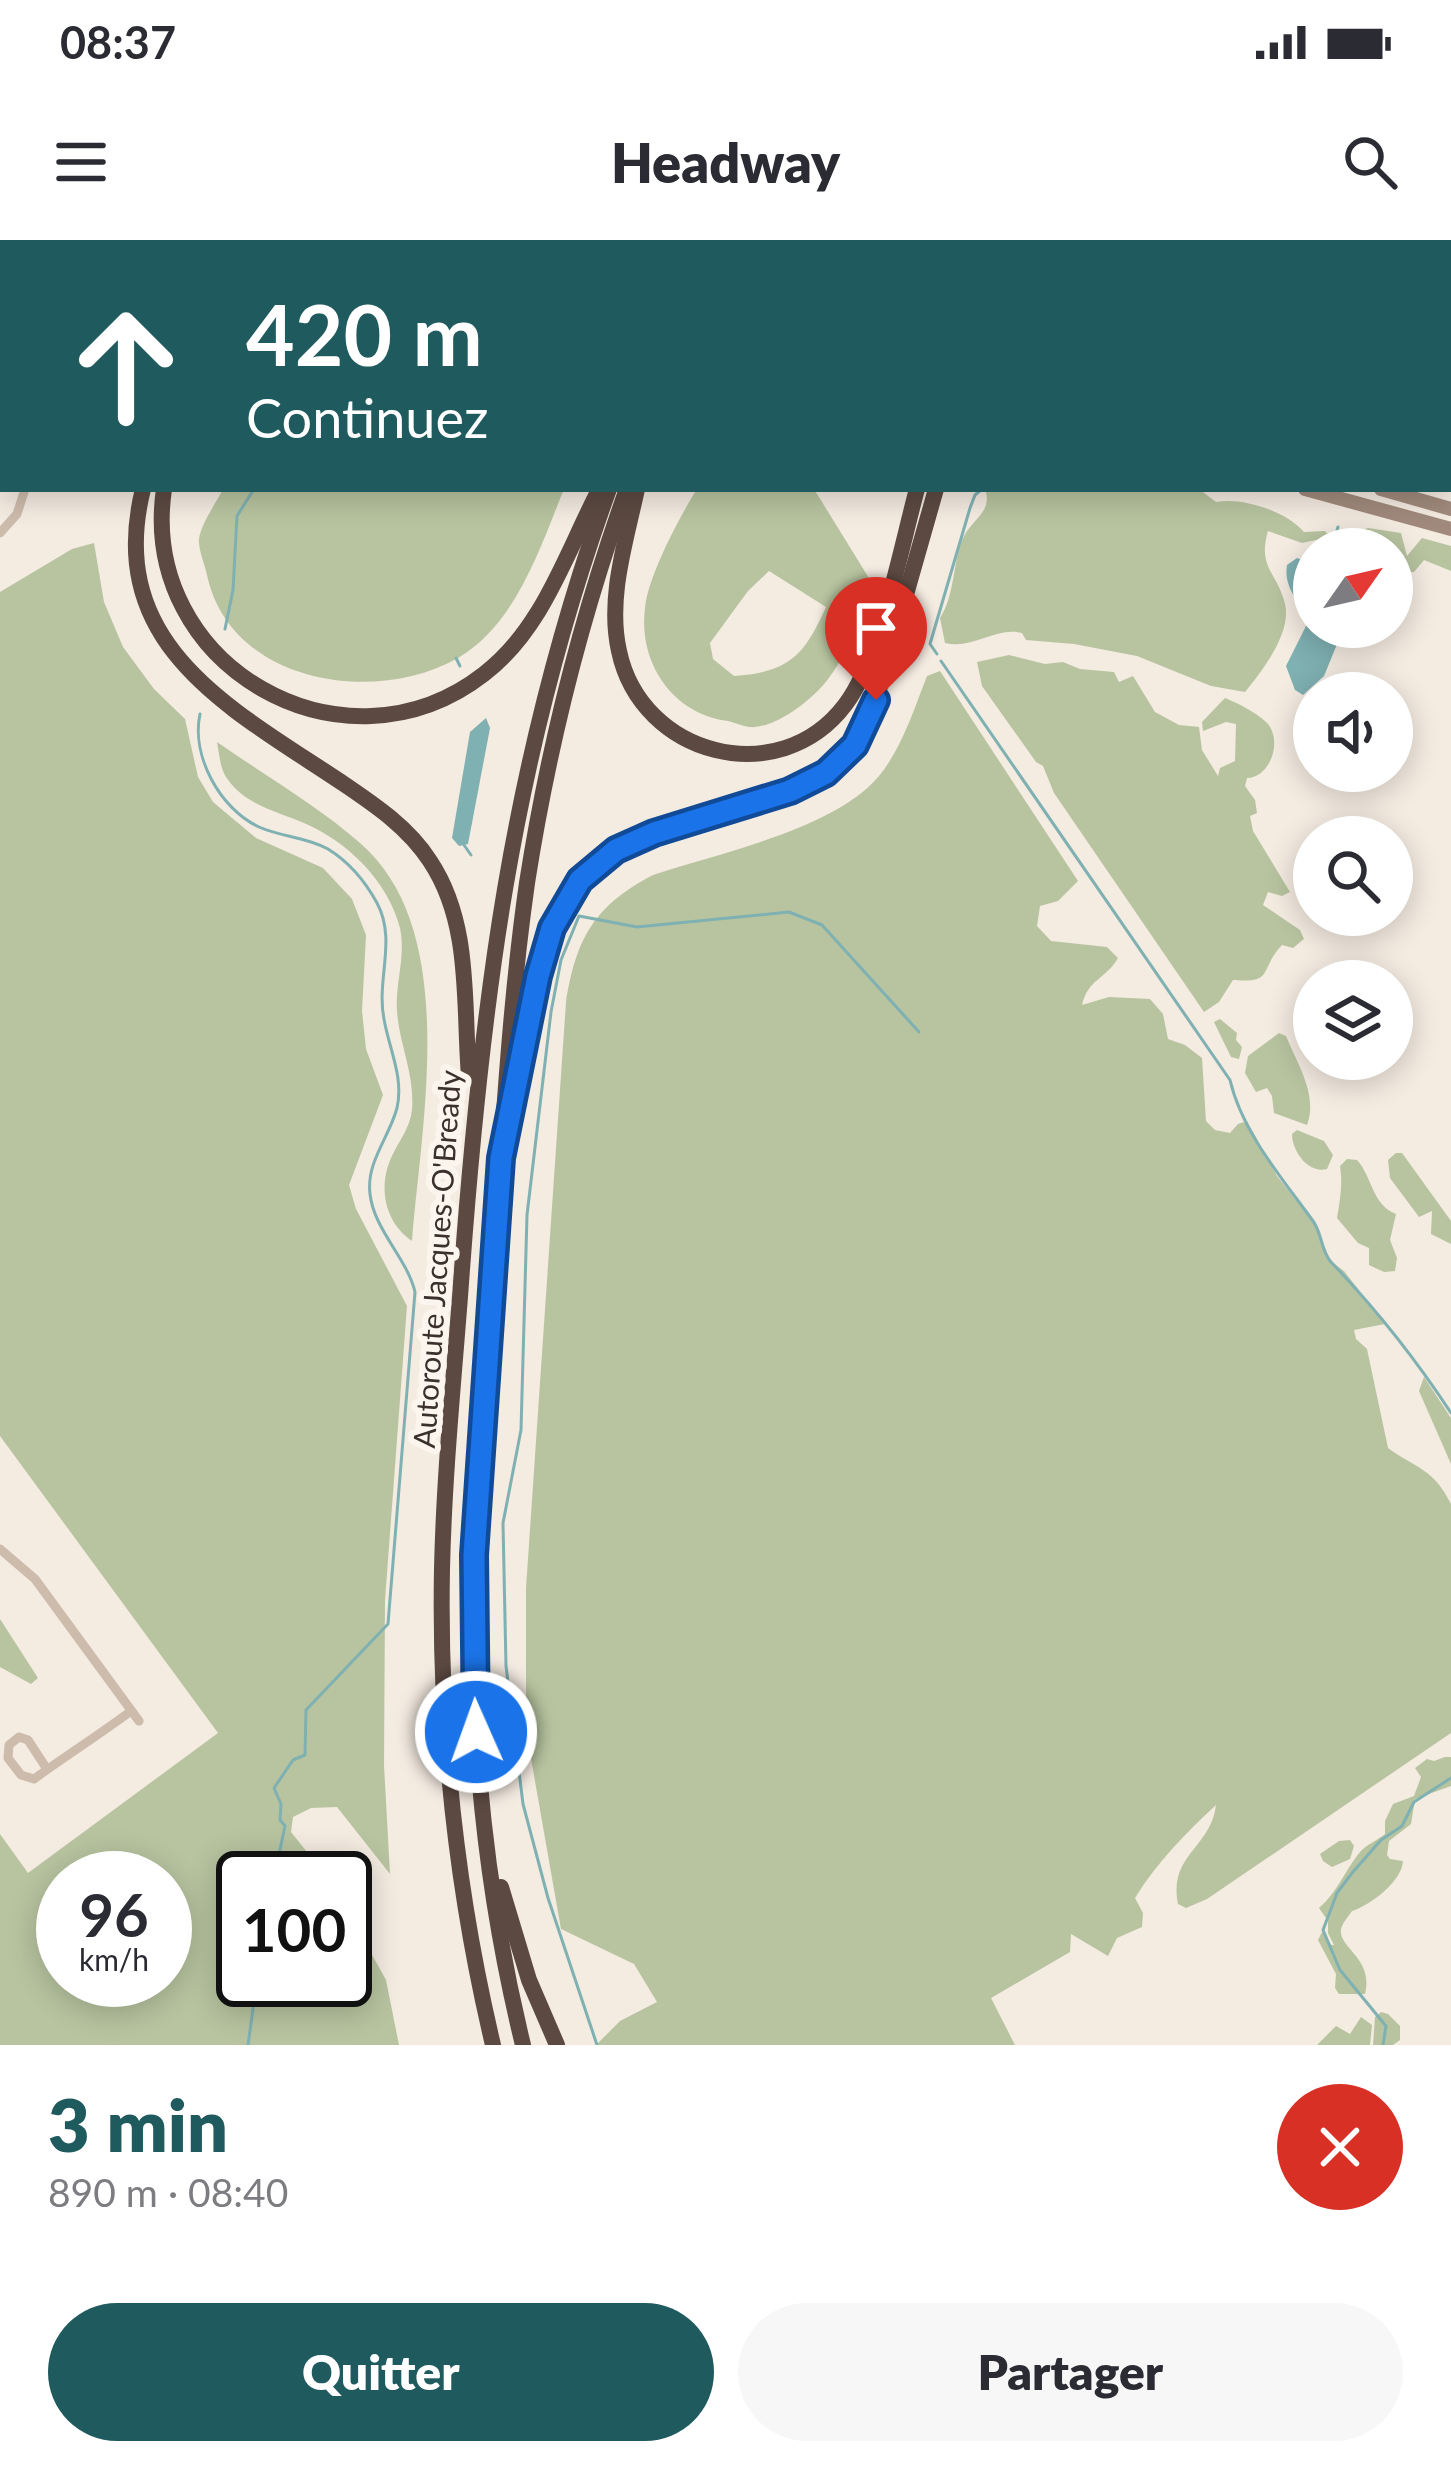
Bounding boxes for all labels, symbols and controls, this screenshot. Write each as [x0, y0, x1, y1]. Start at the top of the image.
text: 08:37 [60, 15, 176, 69]
icon: menu [48, 129, 114, 195]
icon: search [1337, 129, 1403, 195]
text: Headway [611, 130, 840, 195]
text: 420 m [246, 283, 483, 384]
icon: ahead [48, 288, 204, 444]
text: Continuez [246, 385, 488, 450]
north arrow [1293, 528, 1413, 648]
map controls [1293, 528, 1413, 1080]
pin [825, 577, 927, 700]
icon: arrive [843, 595, 909, 661]
button: sound [1293, 672, 1413, 792]
button: search [1293, 816, 1413, 936]
button: layers [1293, 960, 1413, 1080]
street label: Autoroute Jacques-O'Bready [405, 1068, 467, 1449]
position arrow [413, 1669, 539, 1795]
speed limit sign: 100 [216, 1851, 372, 2007]
text: 96 [79, 1878, 149, 1950]
text: km/h [79, 1941, 149, 1977]
text: 3 min [48, 2081, 228, 2167]
button: close [1277, 2084, 1403, 2210]
text: 890 m · 08:40 [48, 2169, 288, 2215]
button: Quitter [48, 2303, 714, 2441]
button: Partager [738, 2303, 1403, 2441]

